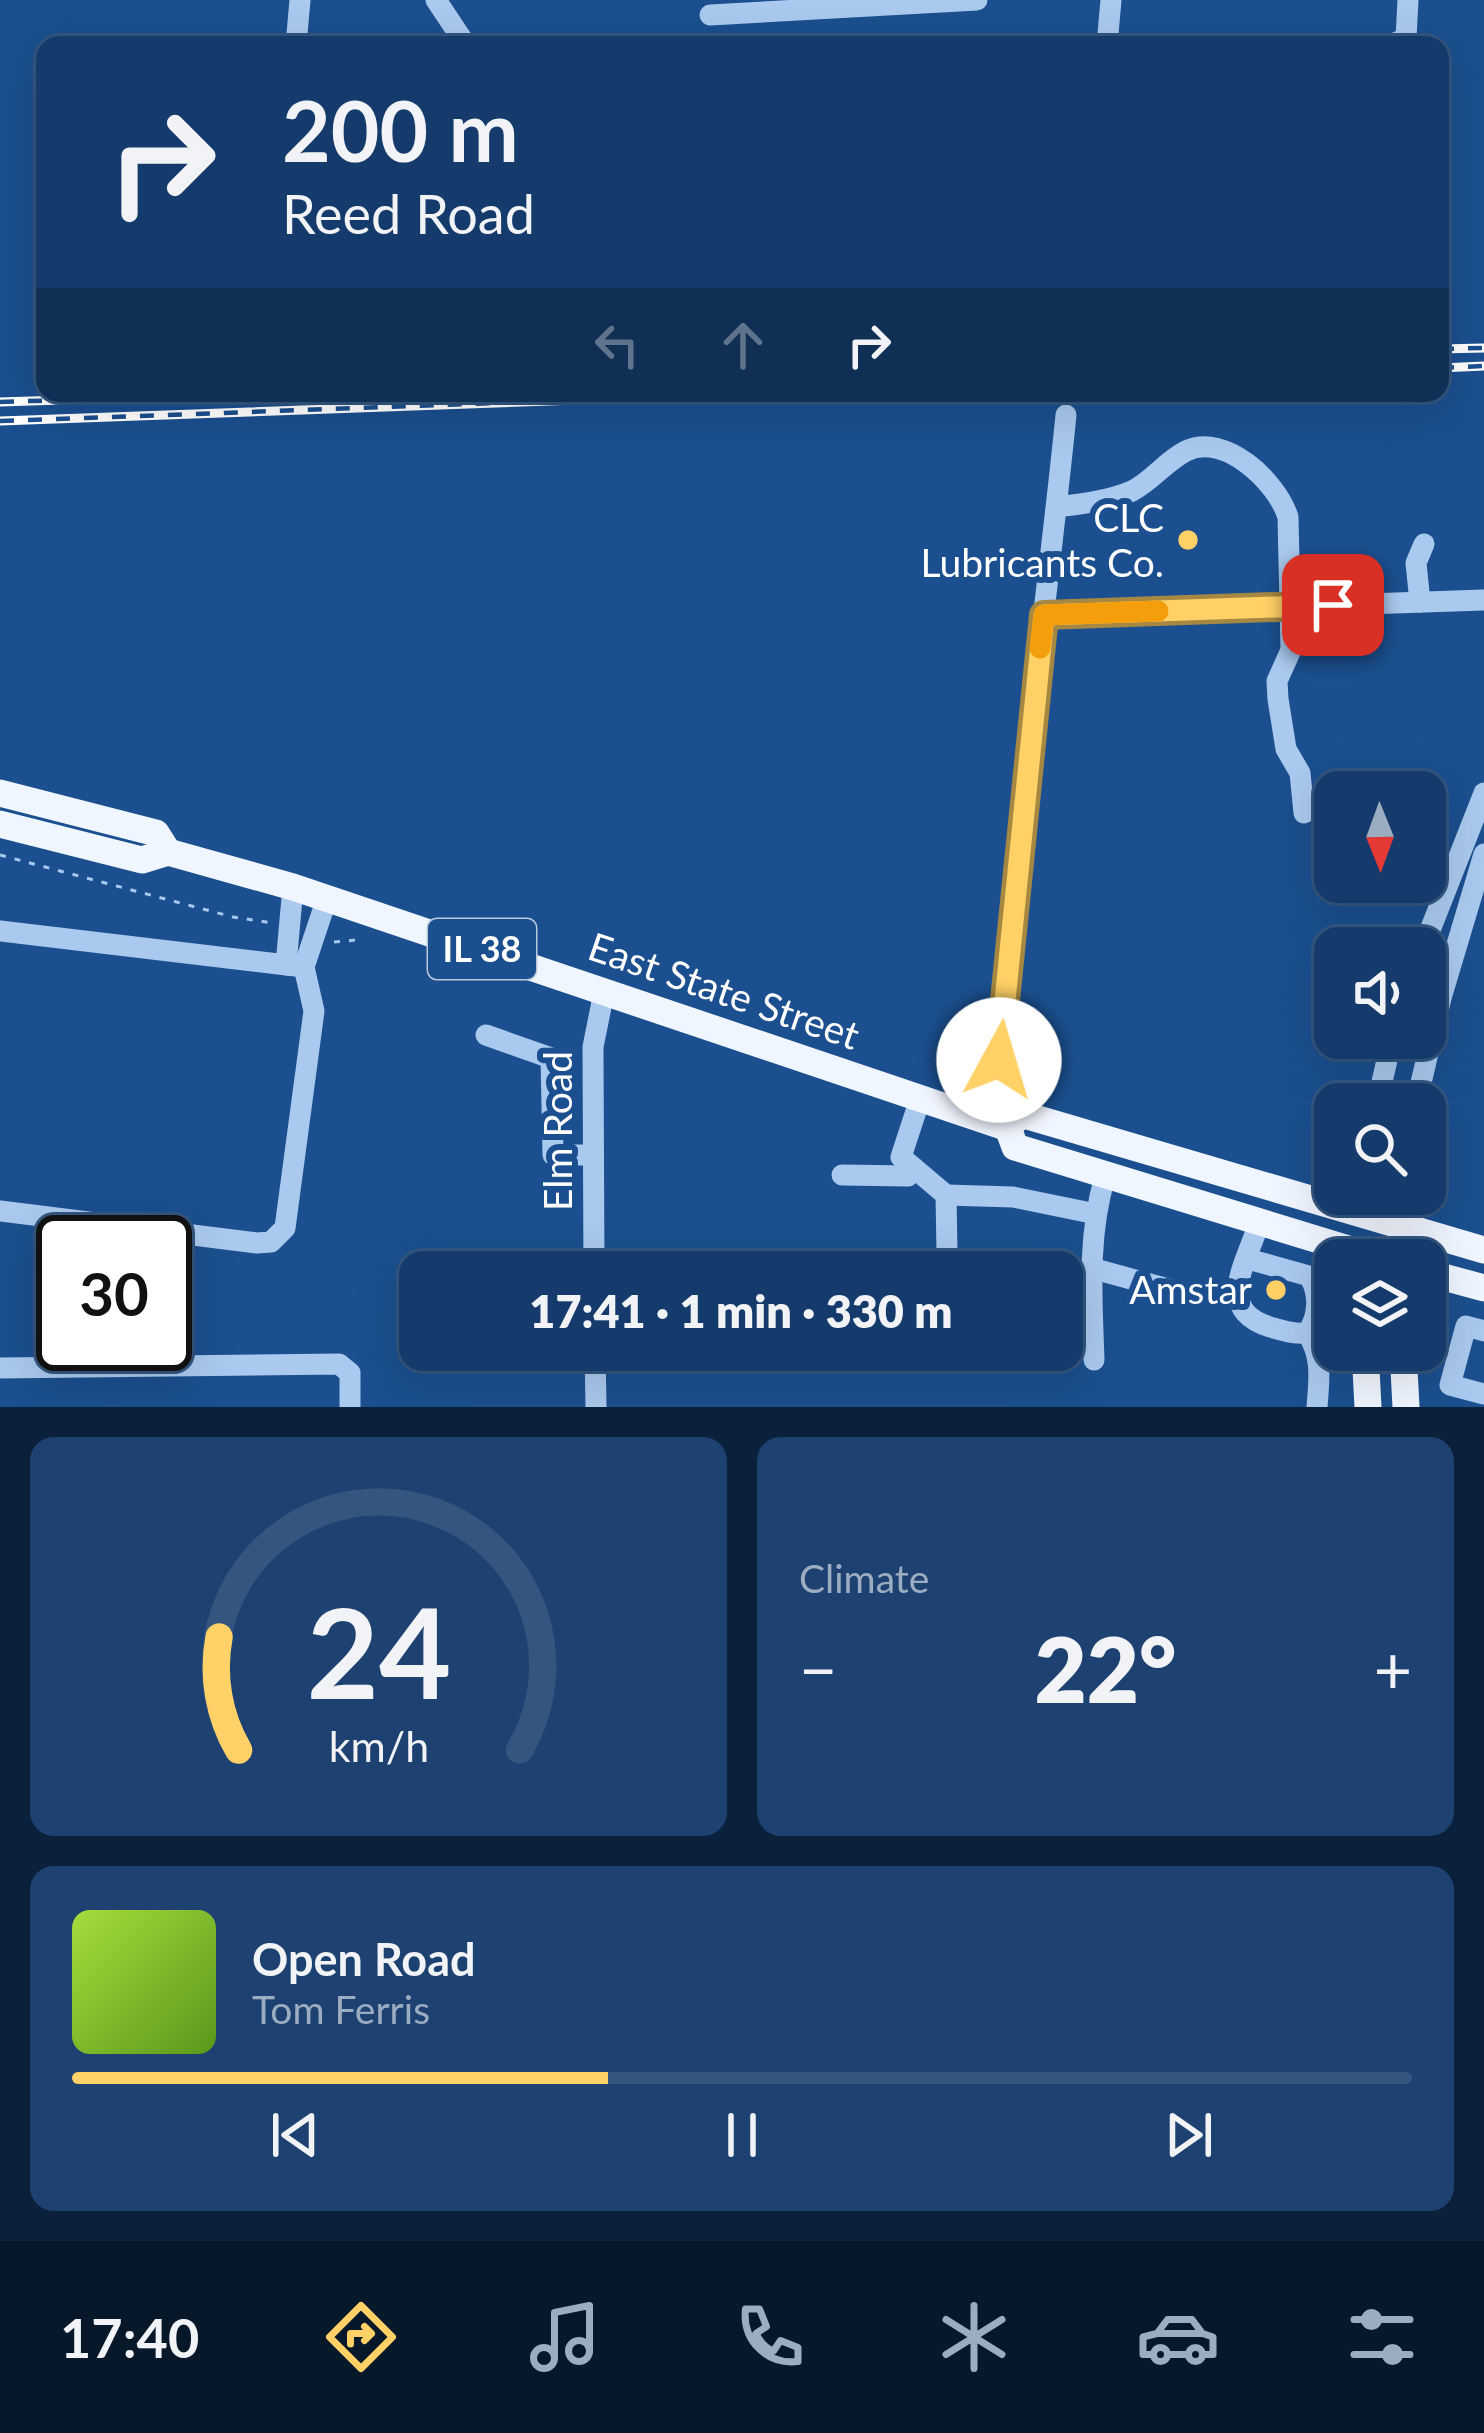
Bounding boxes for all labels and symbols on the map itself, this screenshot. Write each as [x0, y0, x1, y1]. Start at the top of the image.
place label: CLC Lubricants Co. [921, 494, 1164, 585]
marker: CLC Lubricants Co. [1175, 527, 1201, 553]
pin [1282, 554, 1384, 656]
north arrow [1314, 771, 1446, 903]
road number: IL 38 [428, 919, 536, 979]
street label: East State Street [583, 922, 866, 1058]
position arrow [936, 997, 1062, 1123]
street label: Elm Road [534, 1051, 580, 1211]
speed limit sign: 30 [36, 1215, 192, 1371]
place label: Amstar [1129, 1266, 1252, 1312]
marker: Amstar [1263, 1277, 1289, 1303]

